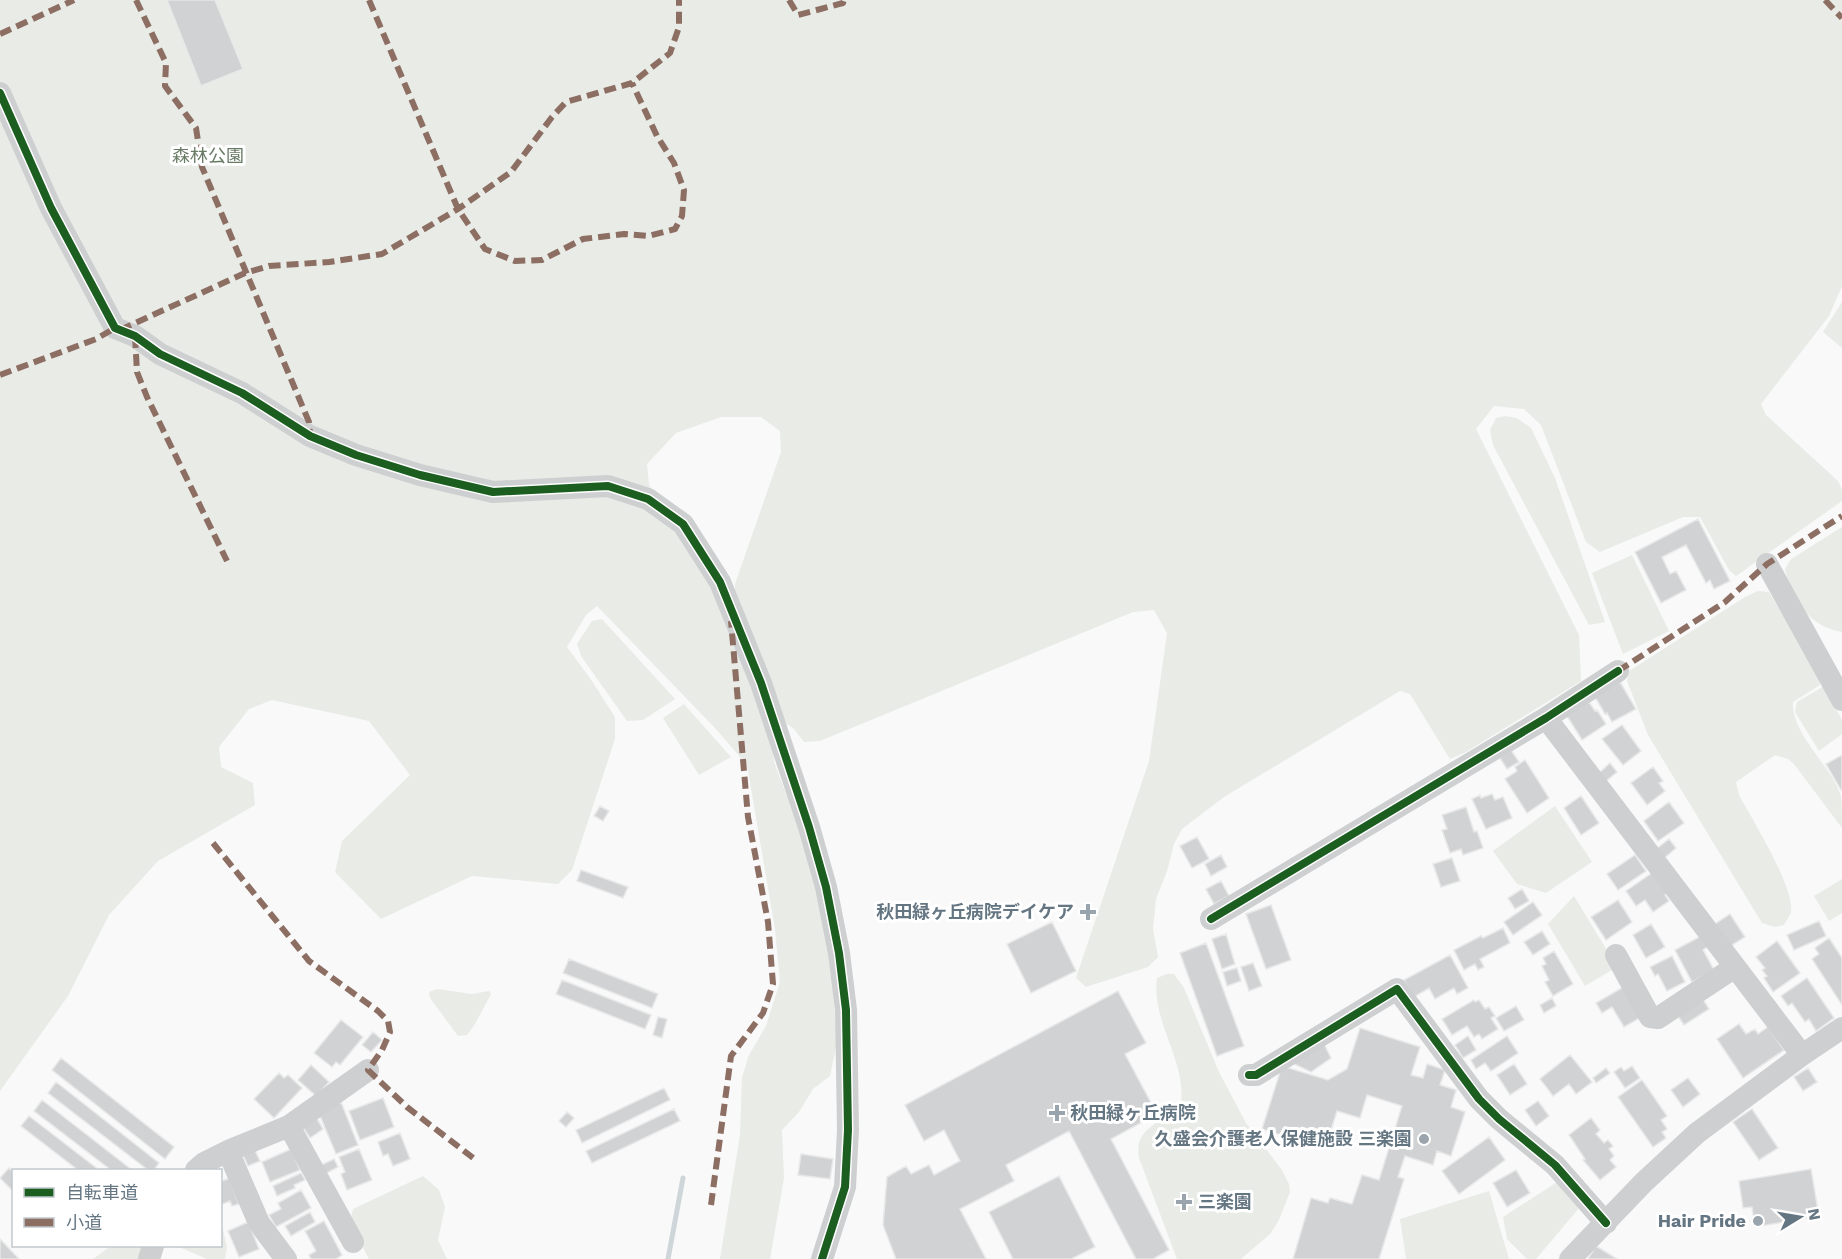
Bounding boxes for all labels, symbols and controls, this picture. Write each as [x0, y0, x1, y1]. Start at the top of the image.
park label: 森林公園 [172, 145, 244, 166]
place label: 秋田緑ヶ丘病院デイケア [876, 901, 1074, 922]
marker: 秋田緑ヶ丘病院デイケア [1079, 903, 1097, 921]
place label: 秋田緑ヶ丘病院 [1070, 1102, 1196, 1123]
marker: 秋田緑ヶ丘病院 [1048, 1104, 1066, 1122]
place label: 久盛会介護老人保健施設 三楽園 [1155, 1128, 1412, 1149]
marker: 久盛会介護老人保健施設 三楽園 [1417, 1132, 1431, 1146]
legend [12, 1169, 222, 1247]
text: 自転車道 [66, 1182, 138, 1203]
north arrow [1770, 1187, 1830, 1247]
place label: 三楽園 [1198, 1191, 1252, 1212]
marker: 三楽園 [1175, 1193, 1193, 1211]
text: N [1804, 1207, 1825, 1222]
place label: Hair Pride [1658, 1210, 1746, 1231]
text: 小道 [66, 1212, 102, 1233]
marker: Hair Pride [1751, 1214, 1765, 1228]

